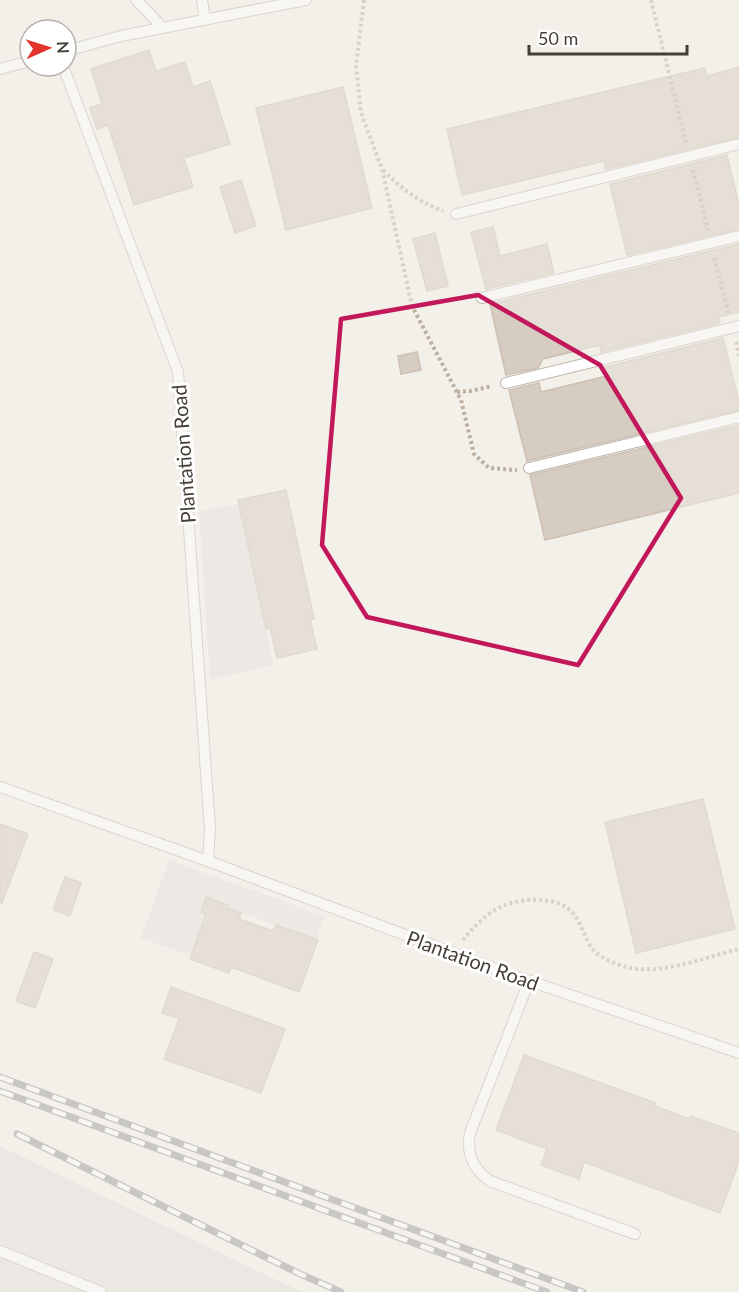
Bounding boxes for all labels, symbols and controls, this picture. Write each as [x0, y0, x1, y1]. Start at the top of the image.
north arrow [18, 18, 78, 78]
scale bar [529, 18, 686, 56]
text: 50 m [538, 27, 578, 49]
text: N [54, 41, 73, 54]
street label: Plantation Road [166, 384, 200, 524]
street label: Plantation Road [404, 925, 542, 995]

